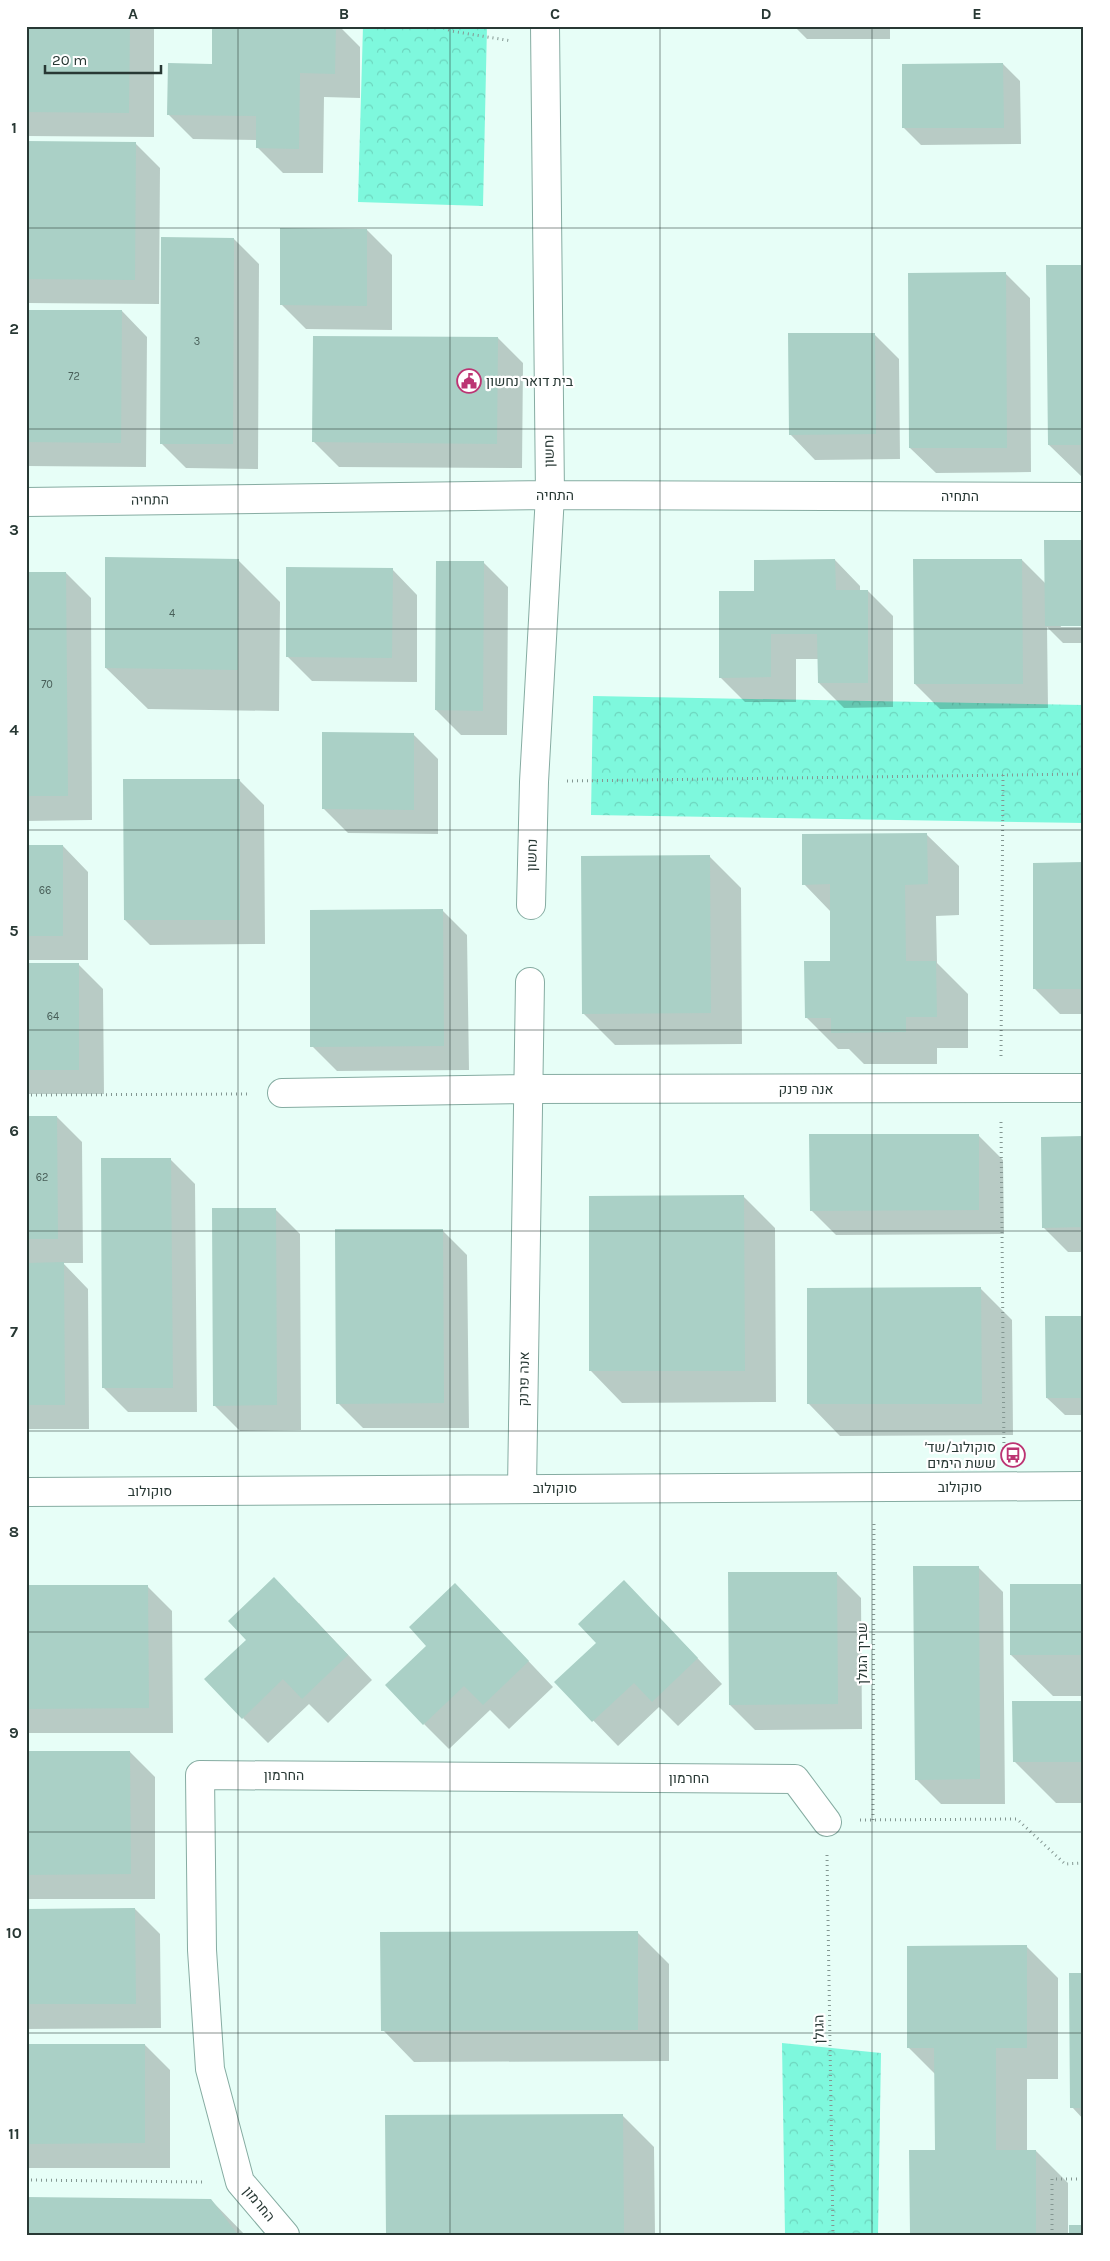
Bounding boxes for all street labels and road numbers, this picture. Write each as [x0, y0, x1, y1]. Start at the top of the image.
street label: נחשון [540, 434, 558, 468]
street label: התחיה [536, 487, 574, 504]
street label: התחיה [941, 488, 979, 505]
street label: התחיה [131, 491, 169, 509]
street label: נחשון [523, 838, 541, 872]
street label: אנה פרנק [778, 1081, 834, 1098]
street label: אנה פרנק [515, 1351, 533, 1407]
street label: סוקולוב [938, 1479, 982, 1496]
street label: סוקולוב [533, 1480, 577, 1497]
street label: סוקולוב [128, 1483, 172, 1500]
street label: שביך הגולן [854, 1622, 871, 1684]
street label: החרמון [264, 1767, 304, 1784]
street label: החרמון [669, 1770, 709, 1787]
street label: הגולן [810, 2014, 828, 2044]
street label: החרמון [239, 2183, 279, 2225]

